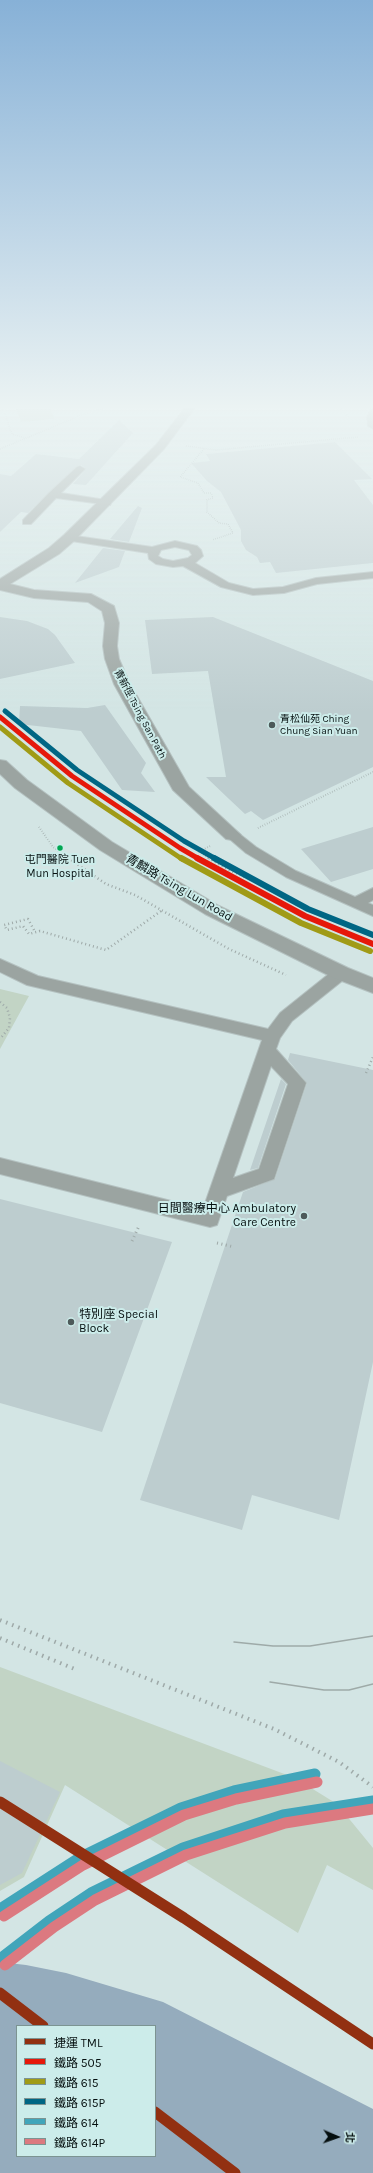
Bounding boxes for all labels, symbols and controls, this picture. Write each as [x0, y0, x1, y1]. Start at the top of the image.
street label: 青新徑 Tsing San Path [111, 667, 169, 761]
place label: 青松仙苑 Ching Chung Sian Yuan [280, 713, 358, 736]
marker: 青松仙苑 Ching Chung Sian Yuan [267, 720, 277, 730]
marker: 屯門醫院 Tuen Mun Hospital [55, 843, 65, 853]
street label: 青麟路 Tsing Lun Road [123, 852, 235, 924]
place label: 屯門醫院 Tuen Mun Hospital [25, 853, 95, 879]
place label: 日間醫療中心 Ambulatory Care Centre [158, 1202, 296, 1230]
marker: 日間醫療中心 Ambulatory Care Centre [299, 1211, 309, 1221]
place label: 特別座 Special Block [79, 1308, 158, 1336]
marker: 特別座 Special Block [66, 1317, 76, 1327]
legend [16, 2025, 156, 2157]
text: 捷運 TML [54, 2036, 103, 2050]
text: 鐵路 505 [54, 2056, 102, 2070]
text: 鐵路 615 [54, 2076, 98, 2090]
text: 鐵路 615P [54, 2096, 105, 2110]
text: 鐵路 614 [54, 2116, 98, 2130]
north arrow [317, 2117, 357, 2157]
text: 北 [343, 2132, 356, 2143]
text: 鐵路 614P [54, 2136, 105, 2150]

